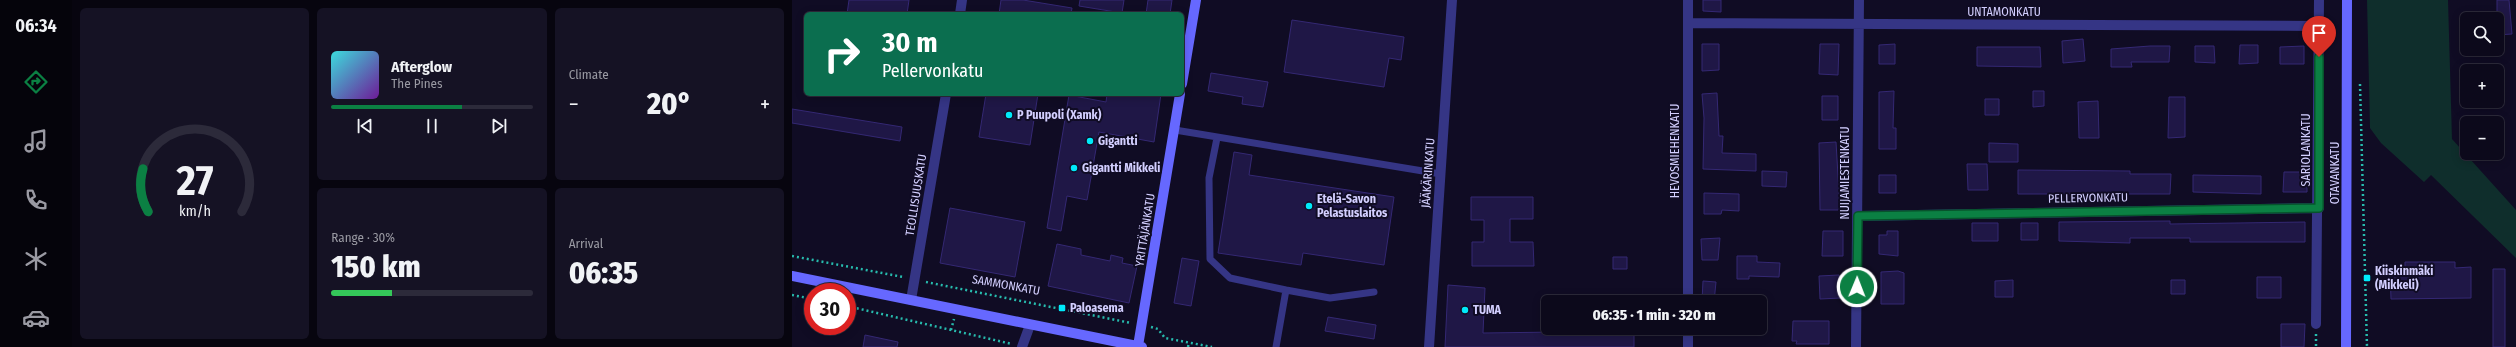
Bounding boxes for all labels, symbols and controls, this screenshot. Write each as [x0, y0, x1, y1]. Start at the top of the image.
street label: UNTAMONKATU [1967, 5, 2041, 19]
map controls [2460, 12, 2504, 160]
button: search [2460, 12, 2504, 56]
text: 06:34 [15, 15, 57, 37]
pin [2302, 16, 2336, 57]
icon: arrive [2308, 22, 2330, 44]
text: 30 m [882, 26, 938, 59]
icon: right [816, 28, 868, 80]
text: Afterglow [391, 58, 452, 76]
text: Pellervonkatu [882, 60, 983, 82]
button: + [2460, 64, 2504, 108]
text: Climate [569, 67, 609, 82]
icon: directions [22, 68, 50, 96]
text: The Pines [391, 76, 443, 91]
text: 20° [647, 86, 692, 122]
text: − [569, 91, 579, 118]
text: + [760, 91, 770, 118]
street label: HEVOSMIEHENKATU [1668, 104, 1682, 198]
place label: P Puupoli (Xamk) [1017, 108, 1102, 122]
marker: P Puupoli (Xamk) [1004, 110, 1014, 120]
street label: SARIOLANKATU [2299, 113, 2313, 187]
icon: previous [354, 115, 376, 137]
icon: pause [421, 115, 443, 137]
icon: next [488, 115, 510, 137]
button: − [2460, 116, 2504, 160]
street label: NUIJAMIESTENKATU [1838, 126, 1852, 220]
icon: music [22, 127, 50, 155]
place label: Gigantti [1098, 134, 1138, 148]
marker: Gigantti [1085, 136, 1095, 146]
street label: JÄÄKÄRINKATU [1418, 137, 1437, 209]
street label: OTAVANKATU [2328, 142, 2342, 204]
street label: TEOLLISUUSKATU [903, 153, 929, 237]
text: 27 [175, 155, 213, 205]
place label: Gigantti Mikkeli [1082, 161, 1160, 175]
marker: Gigantti Mikkeli [1069, 163, 1079, 173]
icon: phone [22, 186, 50, 214]
street label: PELLERVONKATU [2048, 190, 2128, 206]
street label: YRITTÄJÄNKATU [1131, 192, 1158, 268]
place label: Etelä-Savon Pelastuslaitos [1317, 192, 1388, 220]
marker: Etelä-Savon Pelastuslaitos [1304, 201, 1314, 211]
text: km/h [179, 202, 211, 219]
text: Range · 30% [331, 230, 395, 245]
text: Arrival [569, 236, 603, 251]
icon: climate [22, 245, 50, 273]
text: 150 km [331, 249, 420, 285]
text: 06:35 [569, 255, 638, 291]
place label: Kiiskinmäki (Mikkeli) [2375, 264, 2433, 292]
position arrow [1836, 266, 1878, 308]
street label: SAMMONKATU [971, 272, 1041, 298]
marker: Kiiskinmäki (Mikkeli) [2362, 273, 2372, 283]
speed limit sign: 30 [804, 283, 856, 335]
place label: Paloasema [1070, 301, 1124, 315]
marker: Paloasema [1057, 303, 1067, 313]
place label: TUMA [1473, 303, 1502, 317]
icon: car [22, 304, 50, 332]
marker: TUMA [1460, 305, 1470, 315]
text: 06:35 · 1 min · 320 m [1592, 306, 1716, 324]

